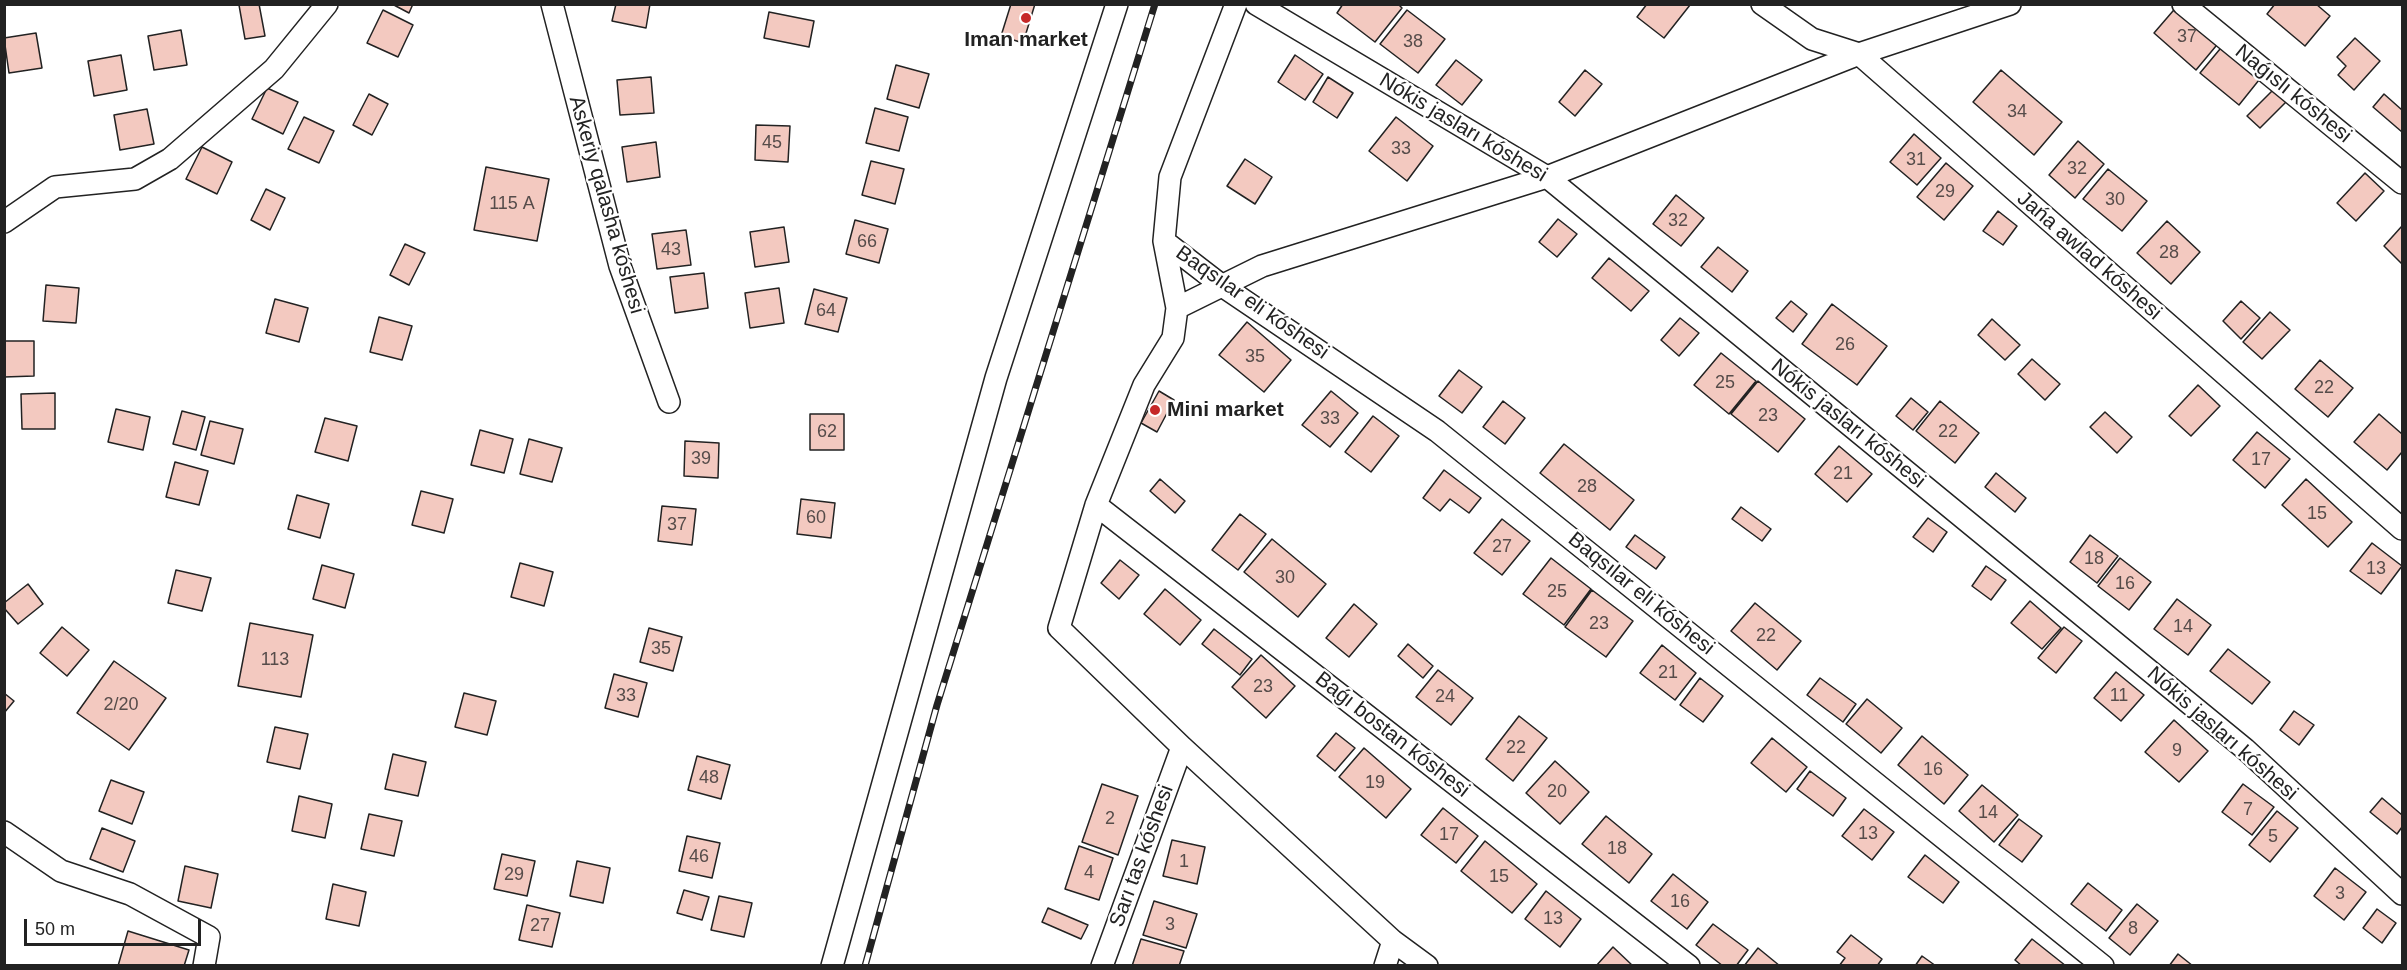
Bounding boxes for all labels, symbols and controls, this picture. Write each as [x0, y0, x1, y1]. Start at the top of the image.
marker: Iman market [1019, 11, 1033, 25]
house number: 37 [2177, 26, 2197, 48]
place label: Iman market [964, 27, 1088, 53]
house number: 38 [1403, 31, 1423, 53]
street label: Naǵıslı kóshesi [2230, 39, 2356, 149]
street label: Nókis jasları kóshesi [1374, 68, 1552, 188]
street label: Askeriy qalasha kóshesi [563, 93, 649, 317]
house number: 34 [2007, 101, 2027, 123]
house number: 45 [762, 132, 782, 154]
house number: 33 [1391, 138, 1411, 160]
house number: 31 [1906, 149, 1926, 171]
house number: 32 [2067, 158, 2087, 180]
house number: 29 [1935, 181, 1955, 203]
street label: Jańa awlad kóshesi [2012, 186, 2166, 326]
house number: 30 [2105, 189, 2125, 211]
house number: 115 А [489, 193, 535, 215]
house number: 32 [1668, 210, 1688, 232]
house number: 66 [857, 231, 877, 253]
house number: 43 [661, 239, 681, 261]
street label: Baqsılar eli kóshesi [1171, 241, 1333, 365]
house number: 28 [2159, 242, 2179, 264]
house number: 64 [816, 300, 836, 322]
house number: 26 [1835, 334, 1855, 356]
house number: 35 [1245, 346, 1265, 368]
street label: Nókis jasları kóshesi [1766, 354, 1930, 494]
house number: 25 [1715, 372, 1735, 394]
house number: 22 [2314, 377, 2334, 399]
place label: Mini market [1167, 397, 1284, 423]
marker: Mini market [1148, 403, 1162, 417]
house number: 23 [1758, 405, 1778, 427]
house number: 33 [1320, 408, 1340, 430]
house number: 62 [817, 421, 837, 443]
house number: 22 [1938, 421, 1958, 443]
house number: 39 [691, 448, 711, 470]
house number: 17 [2251, 449, 2271, 471]
house number: 21 [1833, 463, 1853, 485]
house number: 28 [1577, 476, 1597, 498]
house number: 15 [2307, 503, 2327, 525]
house number: 60 [806, 507, 826, 529]
house number: 37 [667, 514, 687, 536]
street label: Baqsılar eli kóshesi [1563, 527, 1719, 661]
house number: 27 [1492, 536, 1512, 558]
house number: 18 [2084, 548, 2104, 570]
house number: 13 [2366, 558, 2386, 580]
house number: 30 [1275, 567, 1295, 589]
house number: 16 [2115, 573, 2135, 595]
house number: 25 [1547, 581, 1567, 603]
house number: 23 [1589, 613, 1609, 635]
house number: 14 [2173, 616, 2193, 638]
house number: 22 [1756, 625, 1776, 647]
house number: 35 [651, 638, 671, 660]
house number: 113 [261, 649, 289, 671]
house number: 21 [1658, 662, 1678, 684]
street label: Nókis jasları kóshesi [2142, 662, 2302, 806]
street label: Baǵı bostan kóshesi [1310, 667, 1474, 803]
house number: 23 [1253, 676, 1273, 698]
house number: 33 [616, 685, 636, 707]
house number: 11 [2110, 685, 2128, 707]
house number: 24 [1435, 686, 1455, 708]
house number: 2/20 [103, 694, 139, 716]
house number: 22 [1506, 737, 1526, 759]
house number: 9 [2172, 740, 2182, 762]
house number: 16 [1923, 759, 1943, 781]
house number: 48 [699, 767, 719, 789]
house number: 19 [1365, 772, 1385, 794]
street label: Sarı tas kóshesi [1105, 781, 1179, 931]
house number: 20 [1547, 781, 1567, 803]
house number: 7 [2243, 799, 2253, 821]
house number: 14 [1978, 802, 1998, 824]
house number: 2 [1105, 808, 1115, 830]
house number: 13 [1858, 823, 1878, 845]
house number: 17 [1439, 824, 1459, 846]
house number: 5 [2268, 826, 2278, 848]
house number: 18 [1607, 838, 1627, 860]
house number: 46 [689, 846, 709, 868]
house number: 1 [1179, 851, 1189, 873]
house number: 4 [1084, 862, 1094, 884]
house number: 29 [504, 864, 524, 886]
house number: 15 [1489, 866, 1509, 888]
house number: 3 [2335, 883, 2345, 905]
house number: 16 [1670, 891, 1690, 913]
scale bar [27, 907, 204, 945]
house number: 13 [1543, 908, 1563, 930]
house number: 3 [1165, 914, 1175, 936]
house number: 27 [530, 915, 550, 937]
house number: 8 [2128, 918, 2138, 940]
text: 50 m [35, 919, 75, 939]

